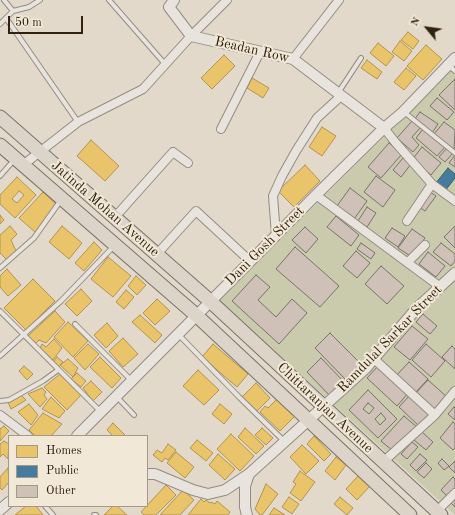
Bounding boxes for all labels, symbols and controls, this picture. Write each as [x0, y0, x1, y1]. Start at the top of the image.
scale bar [10, 8, 85, 34]
north arrow [407, 8, 447, 48]
text: N [409, 16, 423, 28]
text: 50 m [15, 17, 42, 29]
street label: Beadan Row [213, 33, 291, 67]
street label: Jatinda Mohan Avenue [47, 157, 163, 261]
street label: Dani Gosh Street [222, 203, 308, 289]
street label: Ramdulal Sarkar Street [334, 282, 446, 396]
street label: Chittaranjan Avenue [274, 359, 376, 457]
legend [8, 435, 148, 507]
text: Homes [46, 445, 82, 457]
text: Public [46, 465, 78, 477]
text: Other [46, 485, 76, 497]

